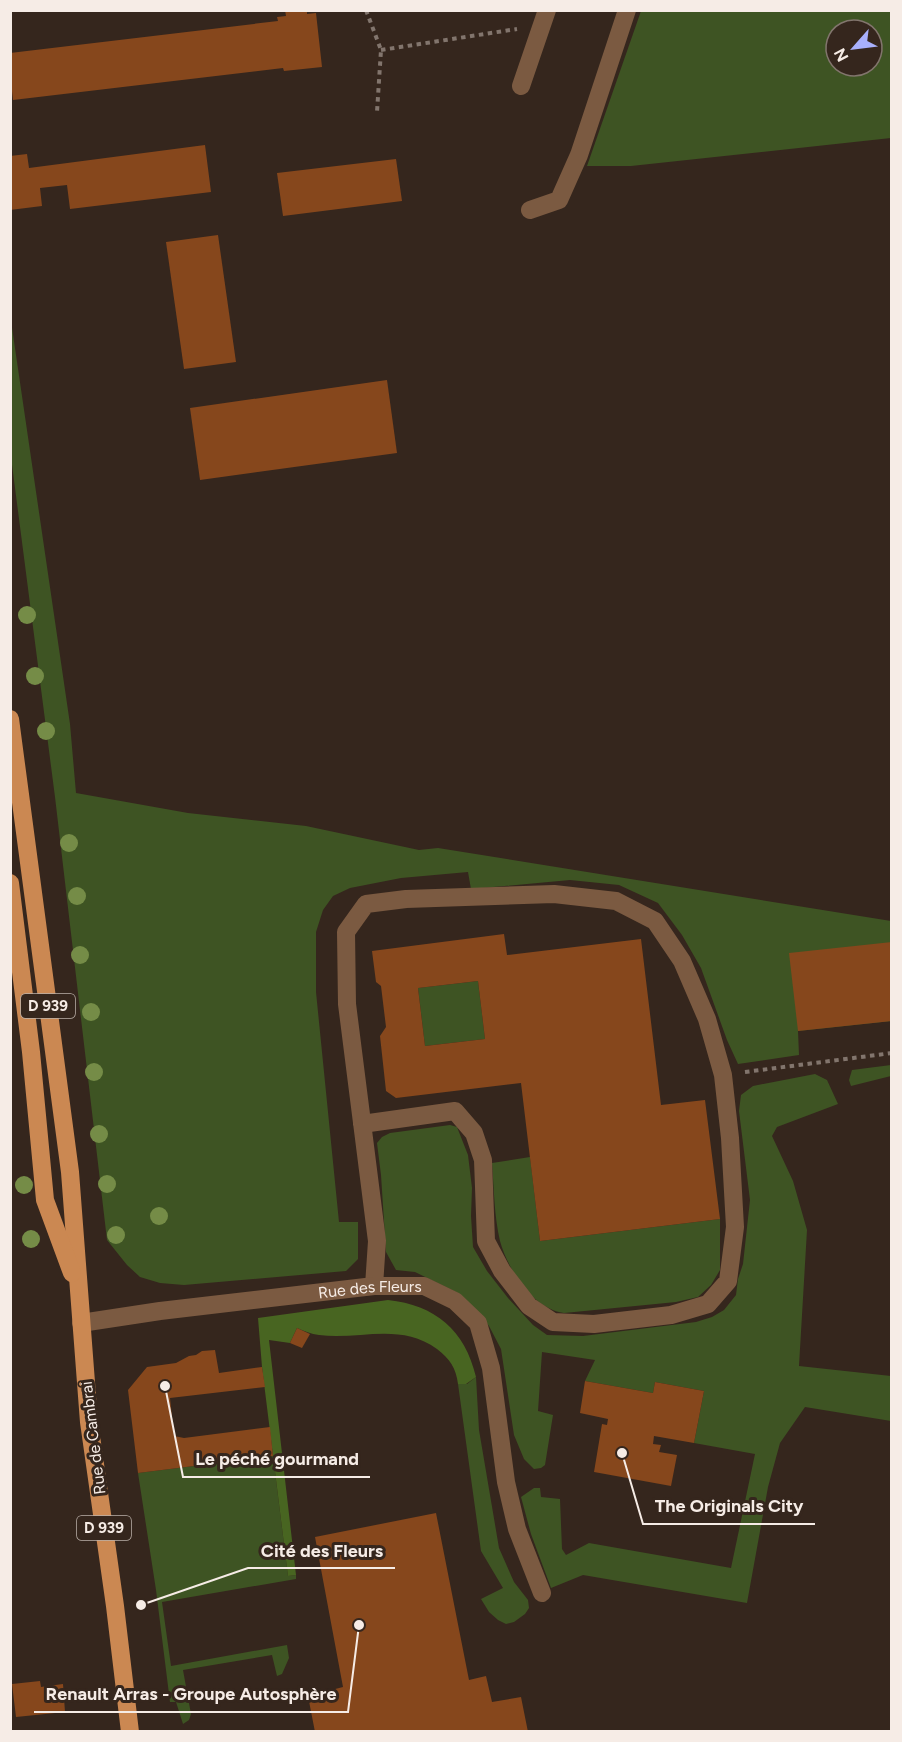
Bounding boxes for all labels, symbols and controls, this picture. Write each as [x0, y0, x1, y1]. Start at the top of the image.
north arrow [824, 18, 884, 78]
text: N [830, 45, 852, 65]
road number: D 939 [21, 994, 75, 1018]
street label: Rue des Fleurs [317, 1276, 422, 1302]
street label: Rue de Cambrai [77, 1380, 109, 1496]
callout: Le péché gourmand [183, 1441, 370, 1477]
text: Le péché gourmand [195, 1448, 359, 1470]
callout: The Originals City [643, 1488, 815, 1524]
text: The Originals City [655, 1495, 804, 1517]
road number: D 939 [77, 1516, 131, 1540]
callout: Cité des Fleurs [248, 1532, 395, 1568]
text: Cité des Fleurs [261, 1540, 384, 1562]
callout: Renault Arras - Groupe Autosphère [34, 1676, 348, 1712]
text: Renault Arras - Groupe Autosphère [46, 1683, 336, 1705]

